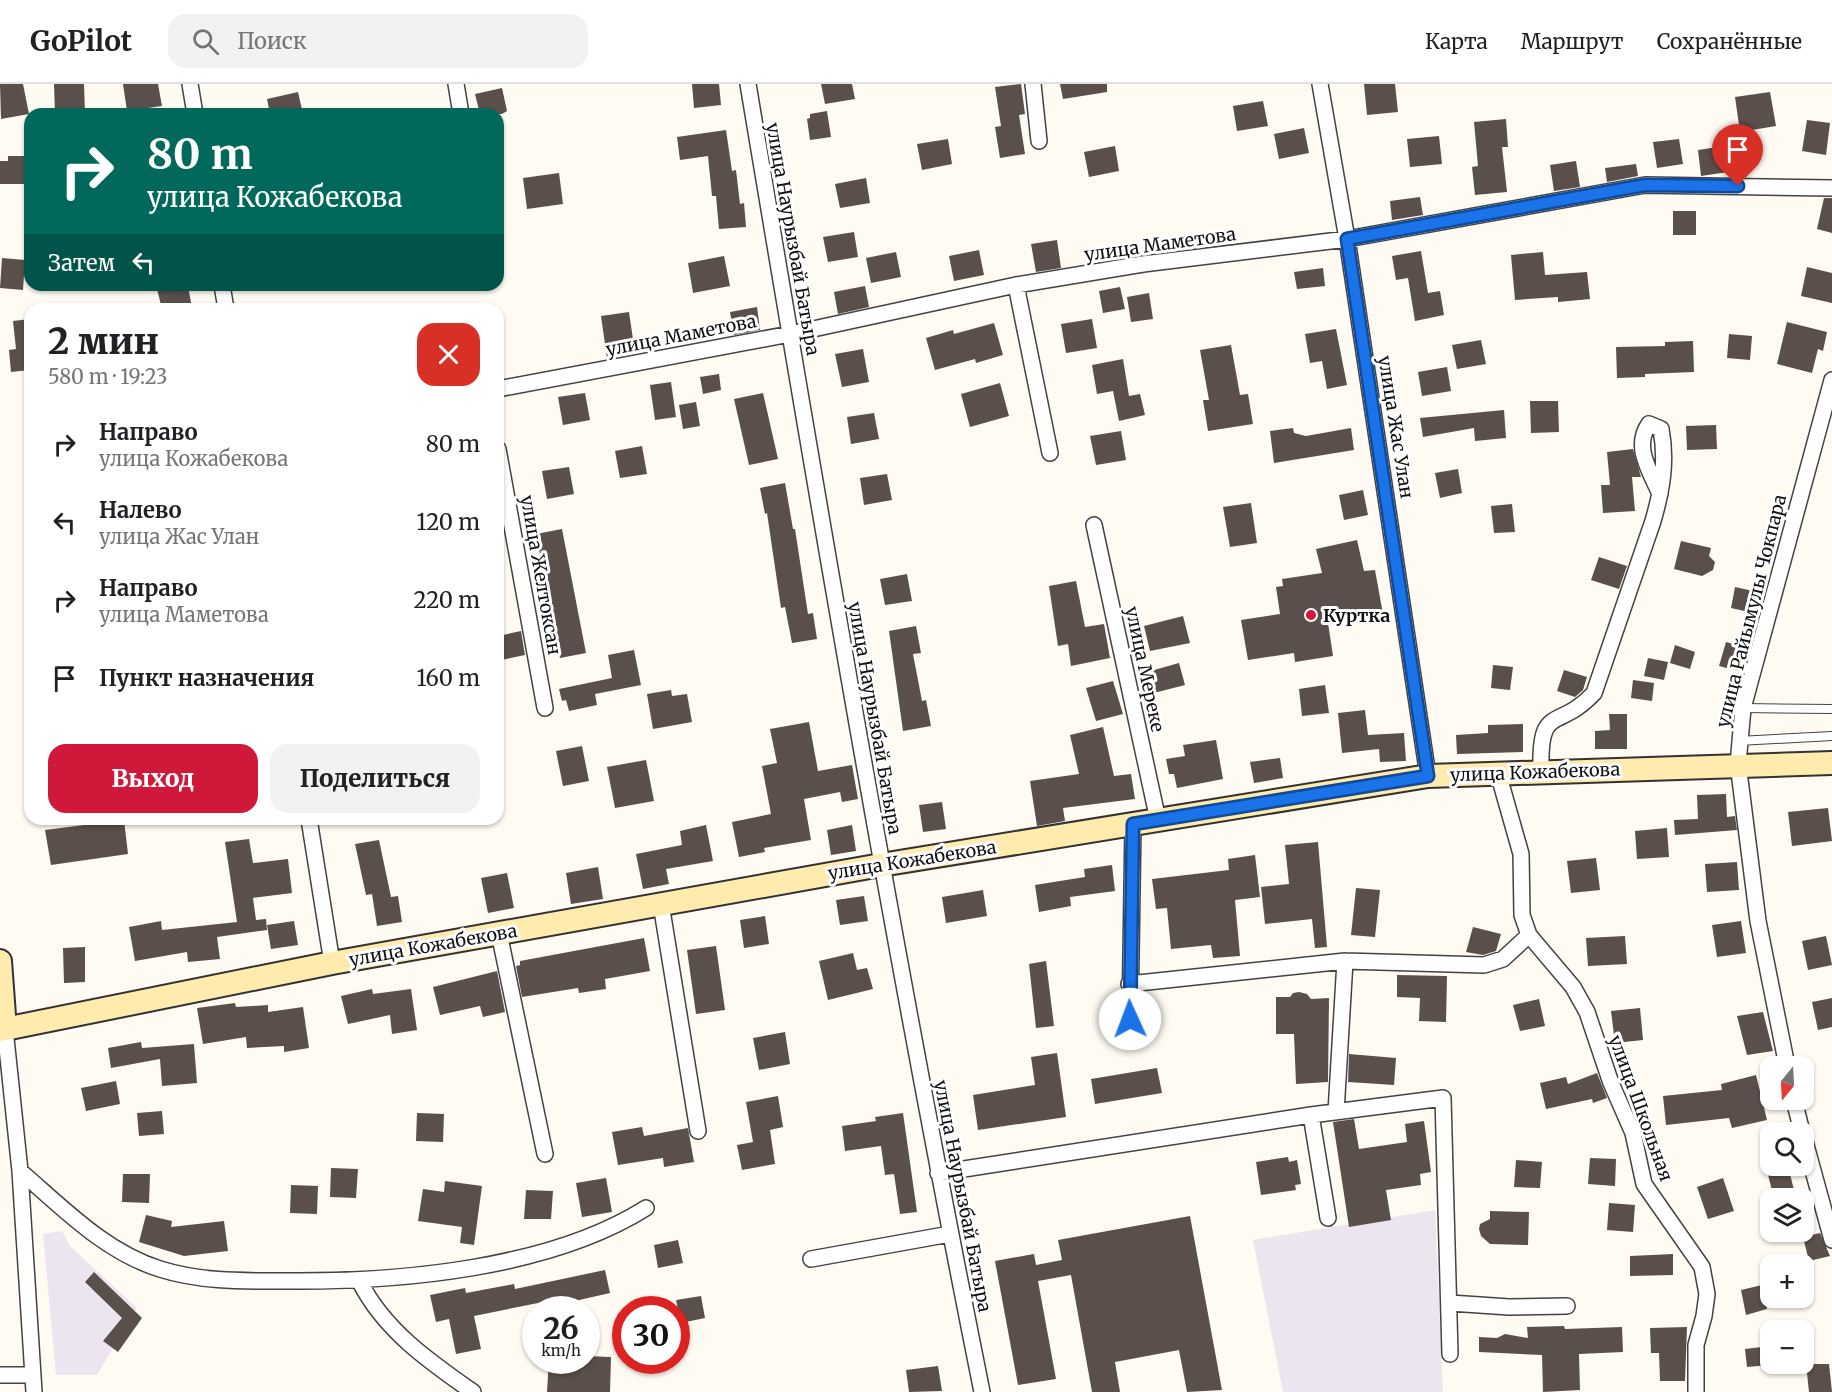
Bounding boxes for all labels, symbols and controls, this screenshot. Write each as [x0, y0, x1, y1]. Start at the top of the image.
search box [168, 14, 588, 68]
text: GoPilot [30, 23, 132, 59]
icon: search [189, 25, 222, 58]
text: Поиск [237, 27, 307, 55]
text: Карта [1425, 28, 1488, 55]
text: Маршрут [1521, 28, 1624, 55]
text: Сохранённые [1657, 28, 1802, 55]
street label: улица Наурызбай Батыра [761, 121, 825, 357]
pin [1712, 124, 1763, 186]
text: 80 m [147, 128, 253, 180]
icon: right [48, 132, 126, 210]
icon: arrive [1721, 133, 1754, 166]
text: улица Кожабекова [147, 180, 402, 214]
street label: улица Маметова [1083, 222, 1238, 266]
icon: left [127, 246, 160, 279]
text: Затем [48, 249, 115, 277]
street label: улица Маметова [604, 309, 759, 361]
text: 2 мин [48, 319, 159, 364]
button: close [417, 323, 480, 386]
street label: улица Жас Улан [1373, 354, 1419, 500]
text: 580 m · 19:23 [48, 364, 167, 389]
text: Направо [99, 418, 198, 446]
icon: right [48, 428, 81, 461]
text: 80 m [426, 430, 480, 458]
text: улица Кожабекова [99, 446, 288, 471]
street label: улица Райымулы Чокпара [1711, 492, 1791, 730]
street label: улица Желтоксан [516, 493, 566, 657]
text: Налево [99, 496, 182, 524]
icon: left [48, 506, 81, 539]
text: 120 m [416, 508, 480, 536]
text: улица Жас Улан [99, 524, 259, 549]
text: Направо [99, 574, 198, 602]
icon: right [48, 584, 81, 617]
text: 220 m [413, 586, 480, 614]
street label: улица Наурызбай Батыра [843, 600, 907, 836]
text: улица Маметова [99, 602, 269, 627]
street label: улица Мереке [1120, 604, 1170, 734]
place label: Куртка [1323, 604, 1390, 627]
marker: Куртка [1304, 608, 1318, 622]
icon: arrive [48, 662, 81, 695]
text: Пункт назначения [99, 664, 314, 692]
text: 160 m [416, 664, 480, 692]
button: Выход [48, 744, 258, 813]
button: Поделиться [270, 744, 480, 813]
street label: улица Кожабекова [1450, 758, 1621, 786]
street label: улица Кожабекова [826, 835, 998, 885]
street label: улица Кожабекова [347, 919, 519, 971]
position arrow [1098, 987, 1162, 1051]
street label: улица Школьная [1604, 1032, 1678, 1185]
north arrow [1760, 1056, 1814, 1110]
map controls [1760, 1056, 1814, 1374]
street label: улица Наурызбай Батыра [929, 1078, 997, 1314]
button: search [1760, 1122, 1814, 1176]
button: layers [1760, 1188, 1814, 1242]
button: + [1760, 1254, 1814, 1308]
speed limit sign: 30 [612, 1296, 690, 1374]
text: 26 [543, 1309, 579, 1347]
button: − [1760, 1320, 1814, 1374]
text: km/h [541, 1341, 581, 1360]

